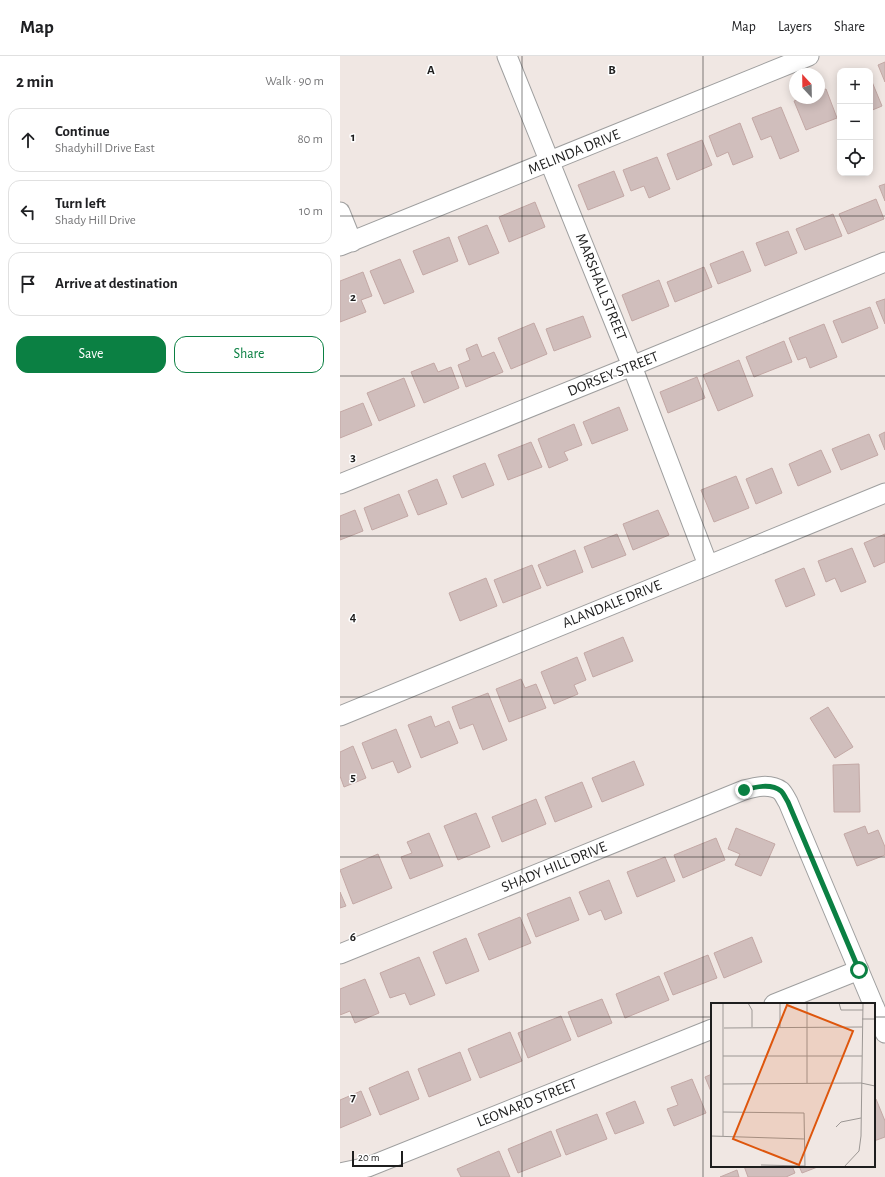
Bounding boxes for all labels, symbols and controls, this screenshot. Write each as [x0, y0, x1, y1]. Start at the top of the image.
text: Map [20, 18, 54, 37]
text: Map [731, 20, 756, 34]
text: Layers [778, 20, 812, 34]
text: Share [834, 20, 865, 34]
text: A [427, 64, 435, 77]
text: B [608, 64, 616, 77]
north arrow [789, 68, 825, 104]
map controls [837, 68, 873, 176]
button: + [837, 68, 873, 104]
text: 2 min [16, 73, 54, 90]
text: Walk · 90 m [265, 75, 324, 88]
button: − [837, 104, 873, 140]
text: Continue [55, 124, 110, 139]
street label: MELINDA DRIVE [526, 127, 622, 177]
icon: ahead [17, 129, 39, 151]
text: 1 [351, 131, 355, 144]
text: 80 m [297, 133, 323, 146]
button: locate [837, 140, 873, 176]
text: Shadyhill Drive East [55, 142, 155, 155]
text: Turn left [55, 196, 106, 211]
icon: left [17, 201, 39, 223]
text: 10 m [299, 205, 323, 218]
text: Shady Hill Drive [55, 214, 136, 227]
street label: MARSHALL STREET [573, 231, 630, 343]
icon: arrive [17, 273, 39, 295]
text: Arrive at destination [55, 276, 178, 291]
text: 2 [350, 291, 356, 304]
button: Save [16, 336, 166, 373]
button: Share [174, 336, 324, 373]
street label: DORSEY STREET [565, 349, 661, 399]
text: 3 [350, 451, 356, 464]
street label: ALANDALE DRIVE [560, 577, 664, 631]
text: 4 [350, 611, 357, 624]
text: 5 [350, 771, 356, 784]
route end [735, 781, 753, 799]
street label: SHADY HILL DRIVE [499, 839, 609, 895]
text: 6 [350, 931, 356, 944]
route start [850, 961, 868, 979]
inset map [711, 1003, 875, 1167]
street label: LEONARD STREET [475, 1076, 580, 1130]
text: 7 [350, 1091, 356, 1104]
scale bar [352, 1149, 403, 1168]
text: 20 m [358, 1152, 379, 1163]

